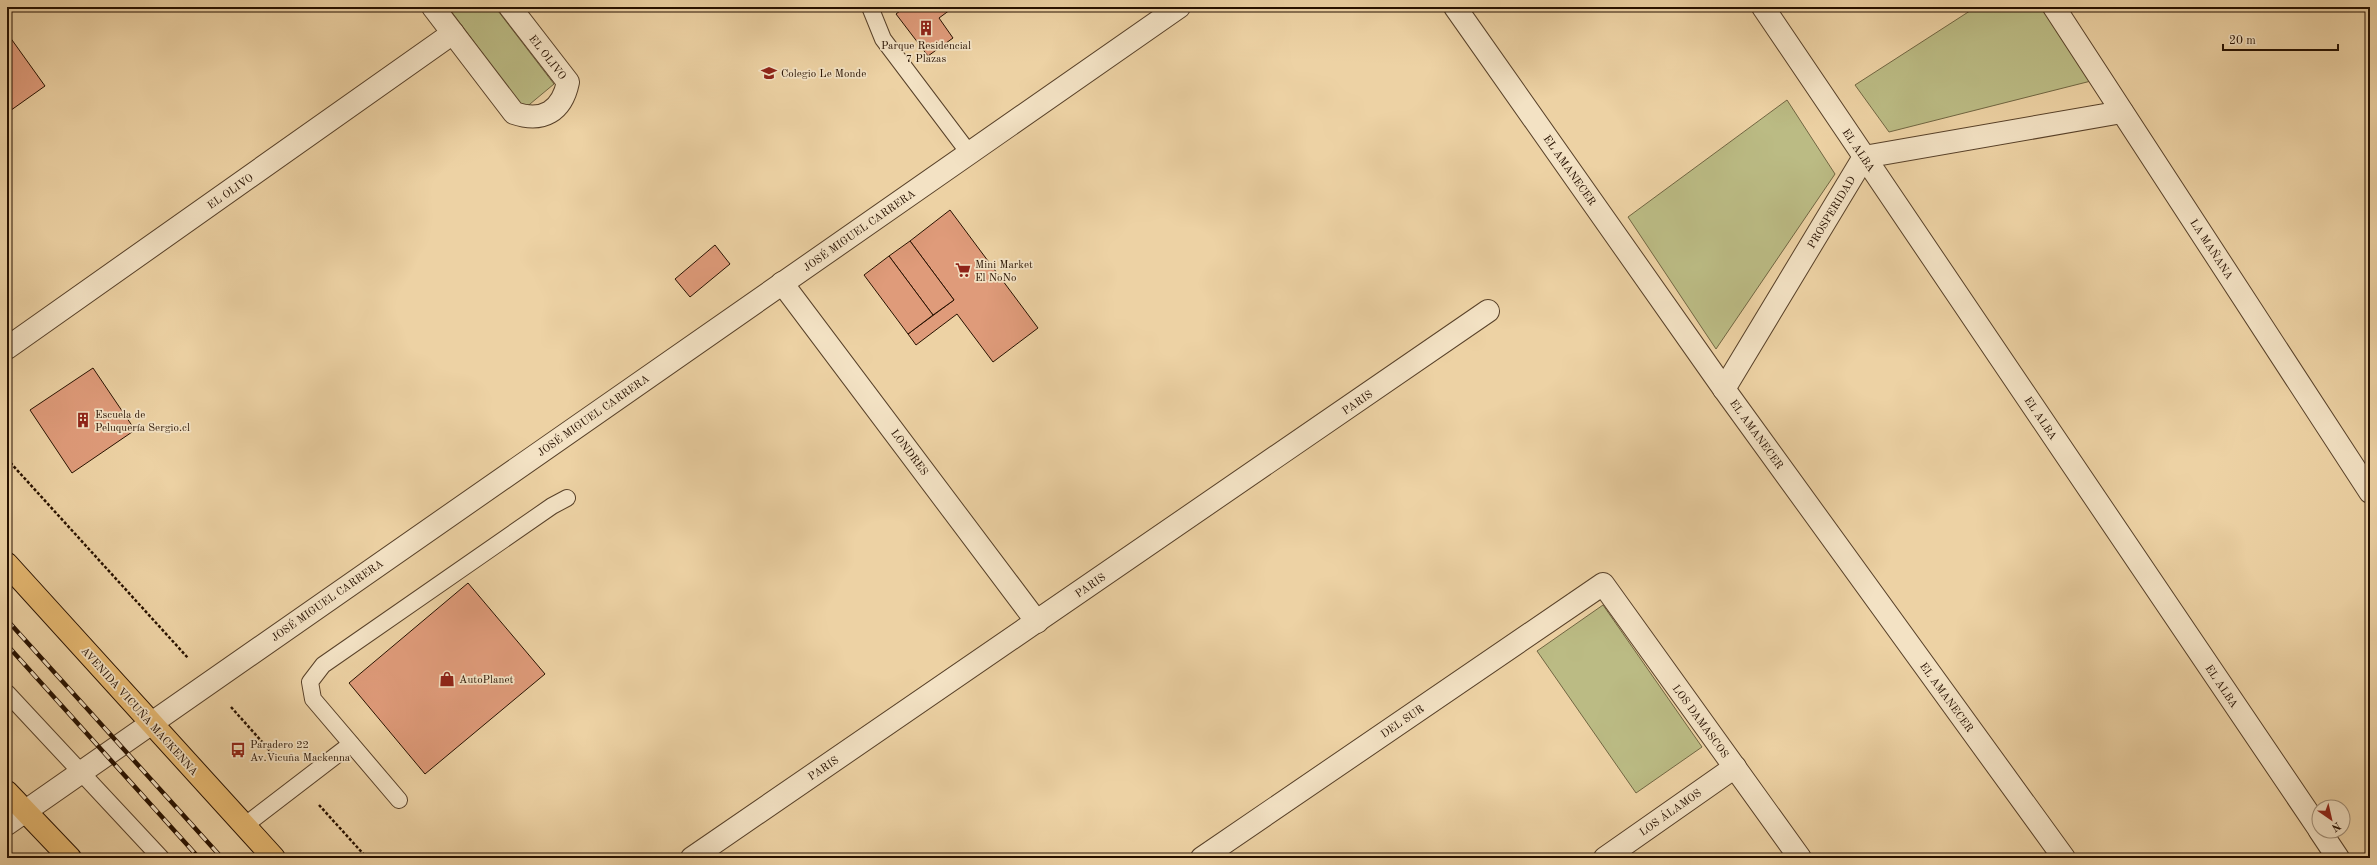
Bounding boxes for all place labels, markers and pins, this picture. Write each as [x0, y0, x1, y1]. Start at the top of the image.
building icon: Parque Residencial 7 Plazas [917, 19, 935, 37]
place label: Parque Residencial 7 Plazas [881, 41, 971, 65]
school or university icon: Colegio Le Monde [760, 64, 778, 82]
place label: Colegio Le Monde [781, 69, 866, 80]
place label: Mini Market El NoNo [975, 260, 1033, 284]
supermarket icon: Mini Market El NoNo [954, 261, 972, 279]
place label: Escuela de Peluquería Sergio.cl [95, 410, 190, 434]
building icon: Escuela de Peluquería Sergio.cl [74, 411, 92, 429]
shop icon: AutoPlanet [438, 670, 456, 688]
place label: AutoPlanet [459, 675, 513, 686]
place label: Paradero 22 Av.Vicuña Mackenna [250, 740, 351, 764]
bus stop icon: Paradero 22 Av.Vicuña Mackenna [229, 741, 247, 759]

